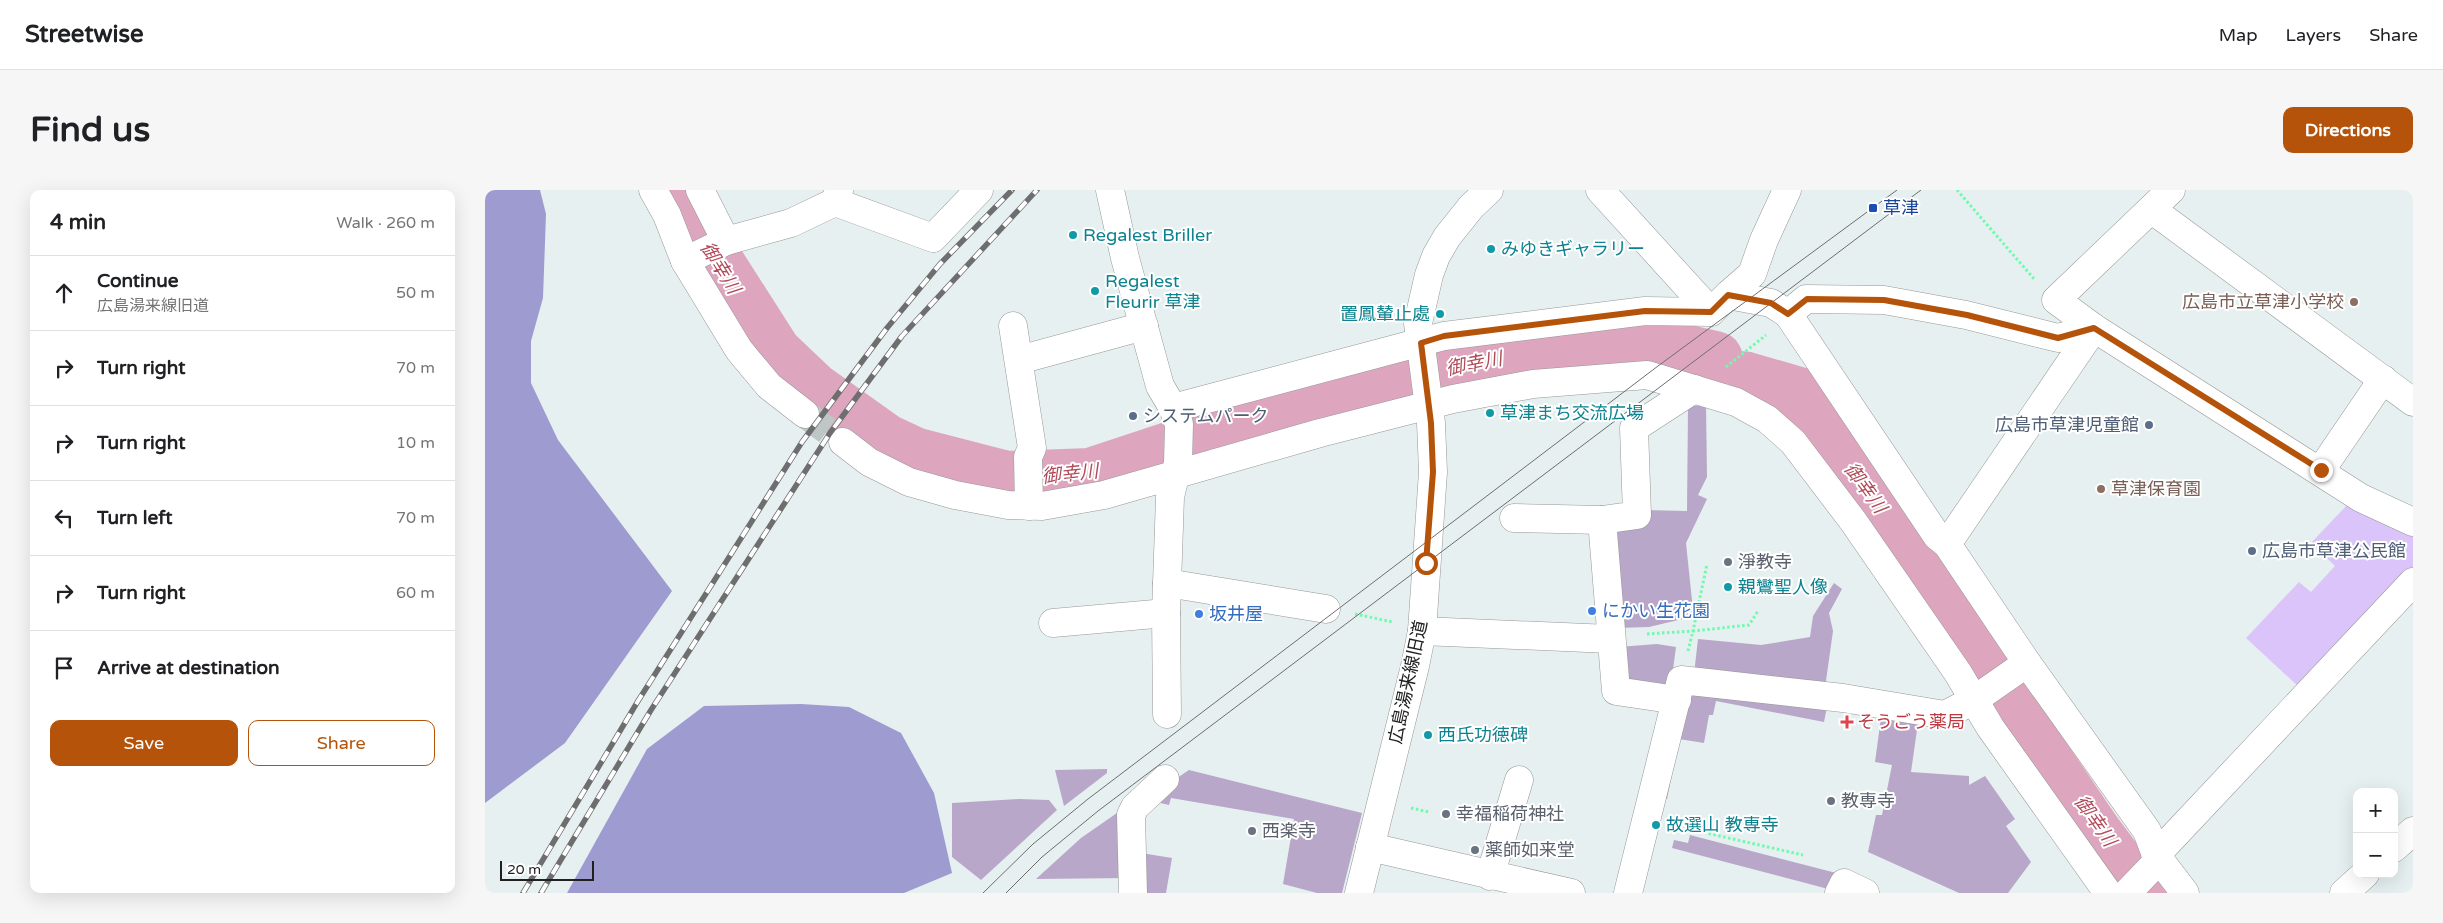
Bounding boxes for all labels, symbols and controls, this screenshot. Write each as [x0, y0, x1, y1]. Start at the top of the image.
text: Streetwise [25, 20, 144, 49]
text: Map [2219, 24, 2258, 46]
text: Layers [2286, 24, 2341, 46]
text: Share [2369, 24, 2418, 46]
button: Directions [2283, 107, 2413, 153]
text: Find us [30, 109, 150, 151]
place label: 草津 [1883, 197, 1919, 219]
marker: 草津 [1867, 202, 1879, 214]
text: 4 min [50, 210, 106, 235]
text: Walk · 260 m [336, 213, 435, 233]
place label: Regalest Briller [1083, 224, 1212, 246]
marker: Regalest Briller [1067, 229, 1079, 241]
water label: 御幸川 [696, 238, 745, 300]
place label: みゆきギャラリー [1501, 238, 1645, 260]
marker: みゆきギャラリー [1485, 243, 1497, 255]
text: Continue [97, 270, 179, 292]
place label: Regalest Fleurir 草津 [1105, 270, 1200, 313]
icon: ahead [50, 279, 78, 307]
text: 50 m [396, 283, 435, 303]
marker: Regalest Fleurir 草津 [1089, 285, 1101, 297]
place label: 広島市立草津小学校 [2182, 291, 2344, 313]
text: 広島湯来線旧道 [97, 296, 209, 316]
marker: 広島市立草津小学校 [2348, 296, 2360, 308]
place label: 置鳳輦止處 [1340, 303, 1430, 325]
marker: 置鳳輦止處 [1434, 308, 1446, 320]
water label: 御幸川 [1444, 347, 1506, 380]
icon: right [50, 354, 78, 382]
text: Turn right [97, 357, 185, 379]
text: 70 m [396, 358, 435, 378]
place label: 草津まち交流広場 [1500, 402, 1644, 424]
place label: システムパーク [1143, 405, 1268, 427]
marker: 草津まち交流広場 [1484, 407, 1496, 419]
marker: システムパーク [1127, 410, 1139, 422]
place label: 広島市草津児童館 [1995, 414, 2139, 436]
marker: 広島市草津児童館 [2143, 419, 2155, 431]
icon: right [50, 429, 78, 457]
text: Turn right [97, 432, 185, 454]
text: 10 m [396, 433, 435, 453]
water label: 御幸川 [1839, 458, 1892, 519]
route end [2310, 459, 2333, 482]
water label: 御幸川 [1040, 460, 1101, 488]
place label: 草津保育園 [2111, 478, 2201, 500]
marker: 草津保育園 [2095, 483, 2107, 495]
icon: left [50, 504, 78, 532]
text: Turn left [97, 507, 173, 529]
text: 70 m [396, 508, 435, 528]
place label: 広島市草津公民館 [2262, 540, 2406, 562]
marker: 広島市草津公民館 [2246, 545, 2258, 557]
place label: 淨教寺 [1738, 551, 1792, 573]
route start [1415, 552, 1438, 575]
marker: 淨教寺 [1722, 556, 1734, 568]
place label: 親鸞聖人像 [1738, 576, 1828, 598]
icon: right [50, 579, 78, 607]
marker: 親鸞聖人像 [1722, 581, 1734, 593]
text: Turn right [97, 582, 185, 604]
text: 60 m [396, 583, 435, 603]
place label: にかい生花園 [1602, 600, 1710, 622]
place label: 坂井屋 [1209, 603, 1263, 625]
marker: にかい生花園 [1586, 605, 1598, 617]
marker: 坂井屋 [1193, 608, 1205, 620]
street label: 広島湯来線旧道 [1384, 618, 1432, 746]
icon: arrive [50, 654, 78, 682]
text: Arrive at destination [97, 657, 280, 679]
place label: そうごう薬局 [1857, 711, 1965, 733]
marker: そうごう薬局 [1841, 716, 1853, 728]
button: Save [50, 720, 238, 766]
button: Share [248, 720, 435, 766]
place label: 西氏功徳碑 [1438, 724, 1528, 746]
marker: 西氏功徳碑 [1422, 729, 1434, 741]
map controls [2353, 788, 2398, 878]
button: + [2353, 788, 2398, 833]
place label: 教専寺 [1841, 790, 1895, 812]
water label: 御幸川 [2070, 791, 2122, 852]
marker: 教専寺 [1825, 795, 1837, 807]
place label: 幸福稲荷神社 [1456, 803, 1564, 825]
marker: 幸福稲荷神社 [1440, 808, 1452, 820]
place label: 故選山 教専寺 [1666, 814, 1779, 836]
marker: 故選山 教専寺 [1650, 819, 1662, 831]
place label: 西楽寺 [1262, 820, 1316, 842]
marker: 西楽寺 [1246, 825, 1258, 837]
button: − [2353, 833, 2398, 878]
place label: 薬師如来堂 [1485, 839, 1575, 861]
marker: 薬師如来堂 [1469, 844, 1481, 856]
scale bar [500, 858, 594, 881]
text: 20 m [507, 861, 541, 878]

